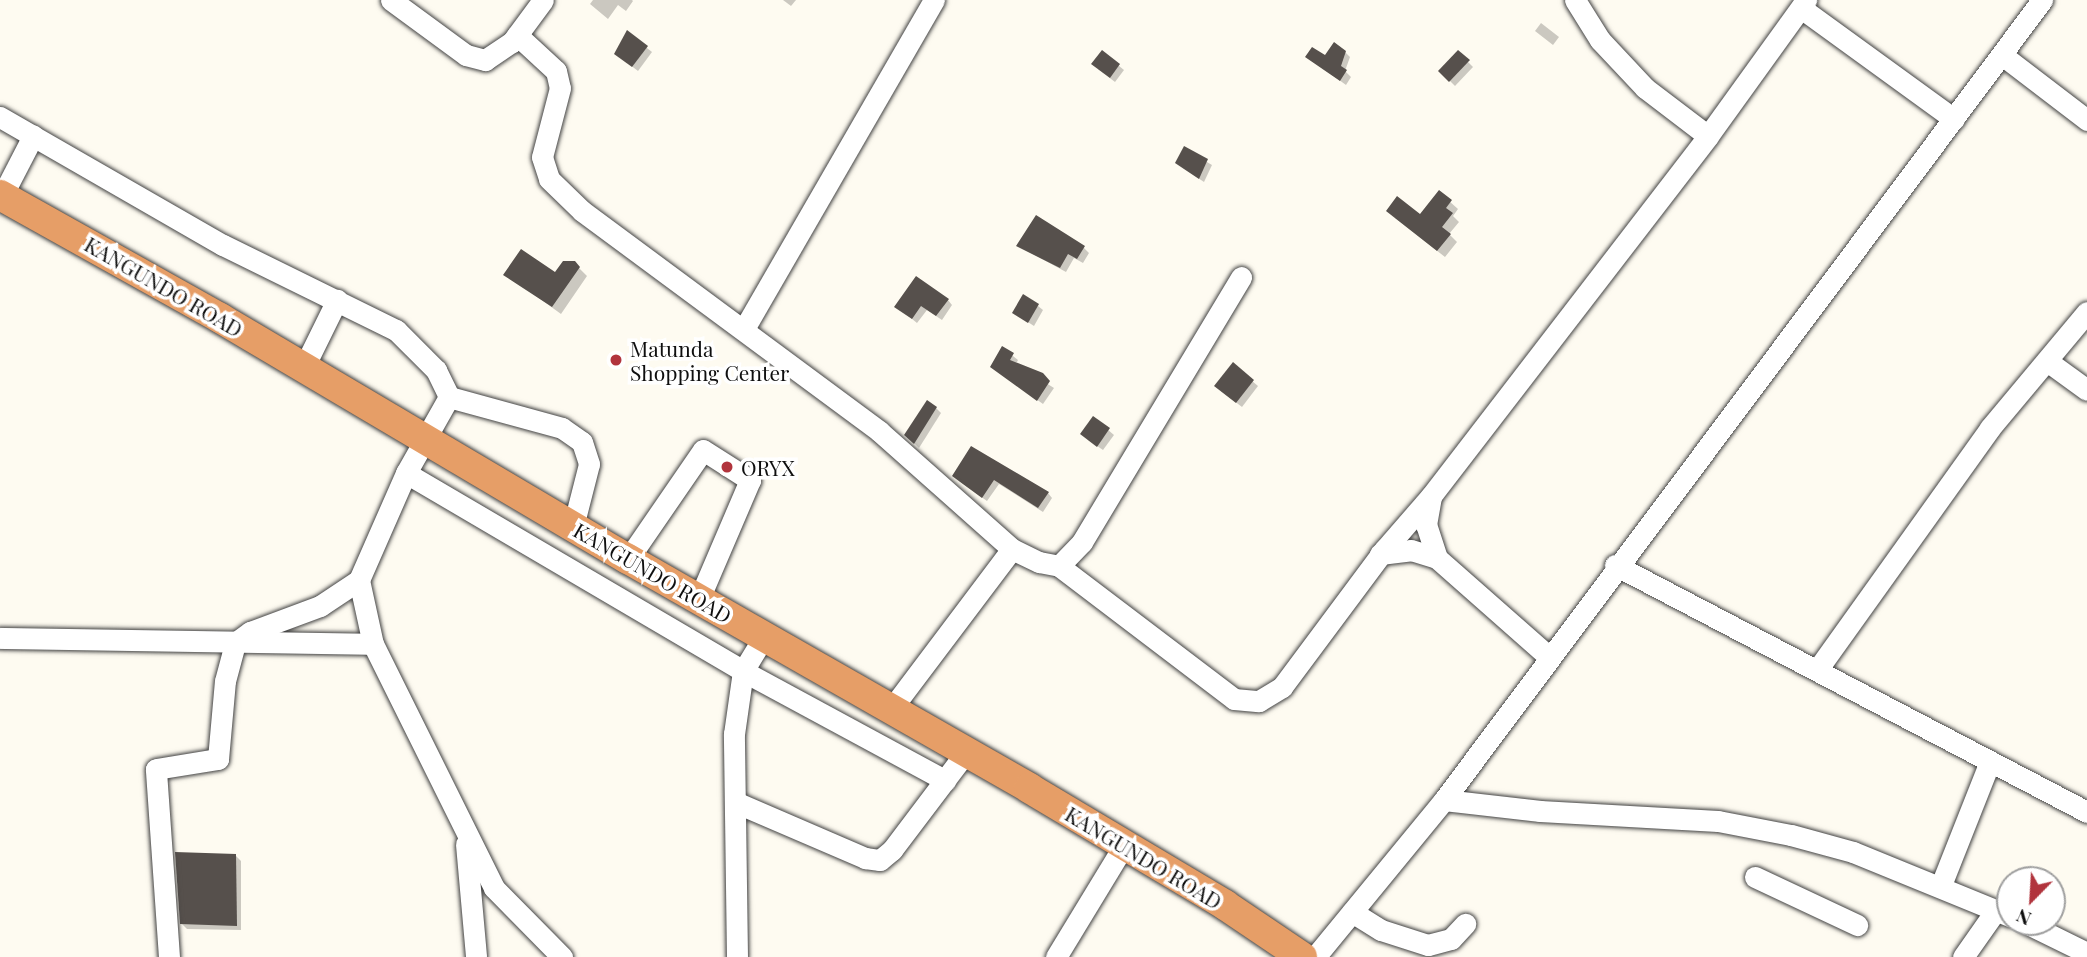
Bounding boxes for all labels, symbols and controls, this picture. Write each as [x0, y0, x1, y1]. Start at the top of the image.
street label: KANGUNDO ROAD [81, 231, 247, 341]
place label: Matunda Shopping Center [630, 335, 789, 385]
marker: Matunda Shopping Center [608, 352, 624, 368]
place label: ORYX [741, 454, 795, 480]
marker: ORYX [719, 459, 735, 475]
street label: KANGUNDO ROAD [570, 517, 736, 627]
street label: KANGUNDO ROAD [1061, 800, 1227, 914]
north arrow [1996, 866, 2066, 936]
text: N [2012, 904, 2035, 933]

